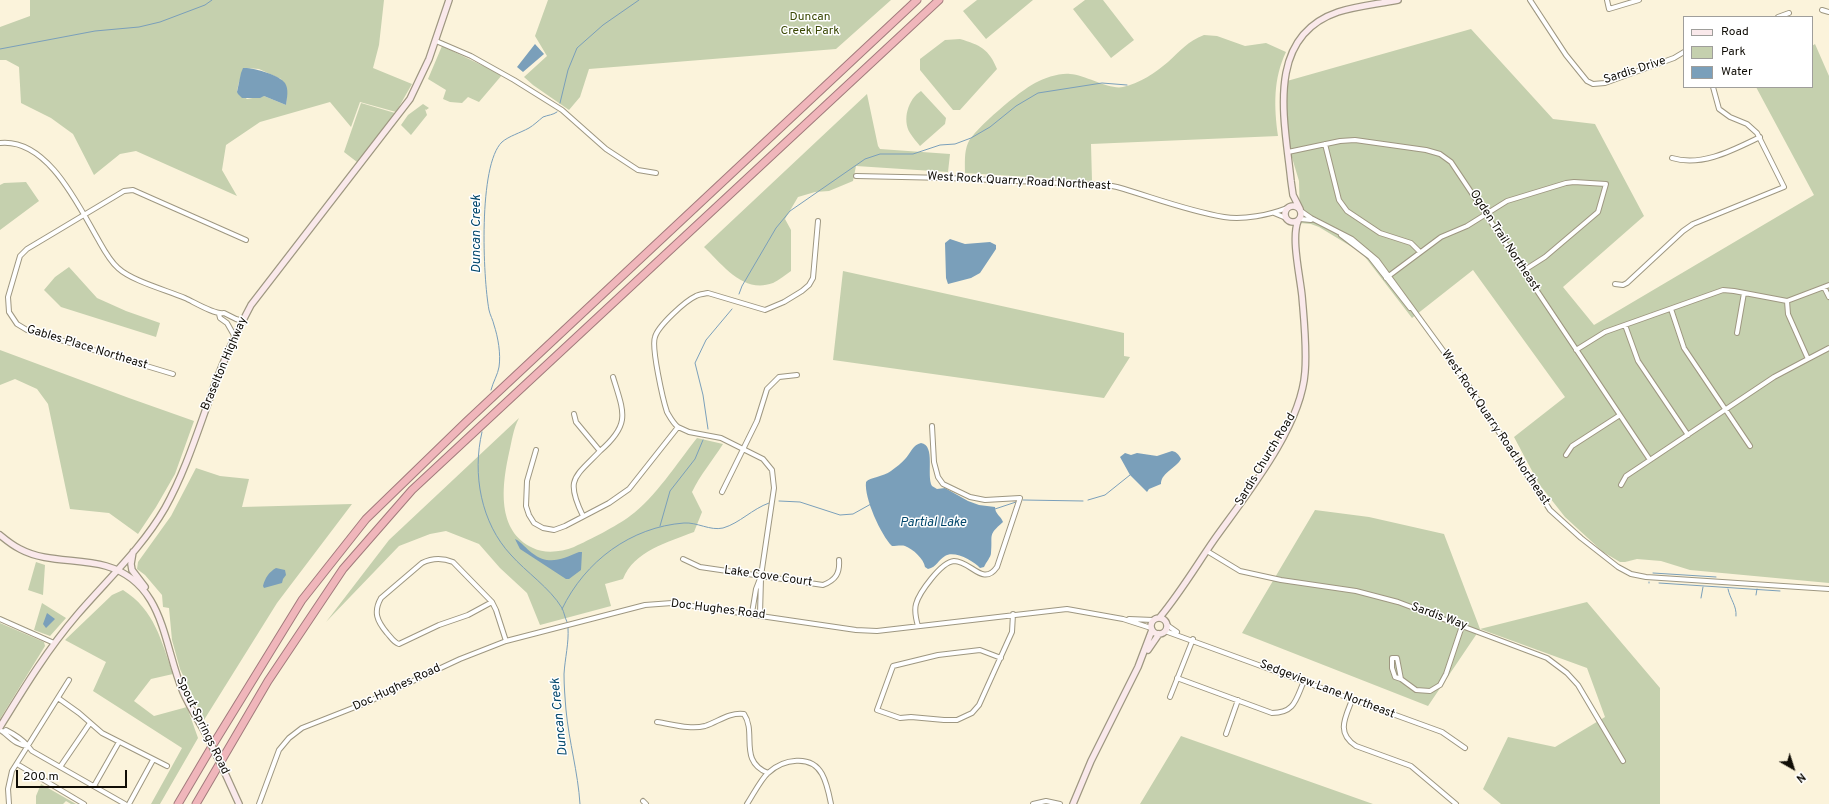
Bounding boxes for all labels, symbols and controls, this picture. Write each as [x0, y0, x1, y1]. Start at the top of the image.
park label: Duncan Creek Park [780, 11, 840, 39]
legend [1683, 16, 1813, 88]
text: Road [1721, 24, 1749, 40]
text: Park [1721, 44, 1746, 60]
street label: Sardis Drive [1602, 54, 1668, 88]
text: Water [1721, 64, 1753, 80]
street label: West Rock Quarry Road Northeast [927, 170, 1111, 194]
street label: Ogden Trail Northeast [1466, 188, 1542, 294]
water label: Duncan Creek [469, 195, 485, 273]
street label: Braselton Highway [199, 315, 251, 413]
street label: Gables Place Northeast [25, 323, 149, 373]
street label: West Rock Quarry Road Northeast [1438, 348, 1552, 508]
street label: Sardis Church Road [1233, 411, 1299, 509]
water label: Partial Lake [900, 515, 966, 531]
street label: Lake Cove Court [723, 564, 813, 590]
street label: Doc Hughes Road [670, 597, 766, 623]
street label: Sardis Way [1409, 600, 1469, 634]
street label: Sedgeview Lane Northeast [1257, 658, 1397, 722]
street label: Doc Hughes Road [351, 661, 443, 715]
street label: Spout Springs Road [172, 675, 232, 777]
water label: Duncan Creek [548, 677, 572, 757]
north arrow [1773, 748, 1813, 788]
scale bar [18, 762, 129, 788]
text: 200 m [23, 769, 59, 785]
text: N [1793, 769, 1808, 785]

